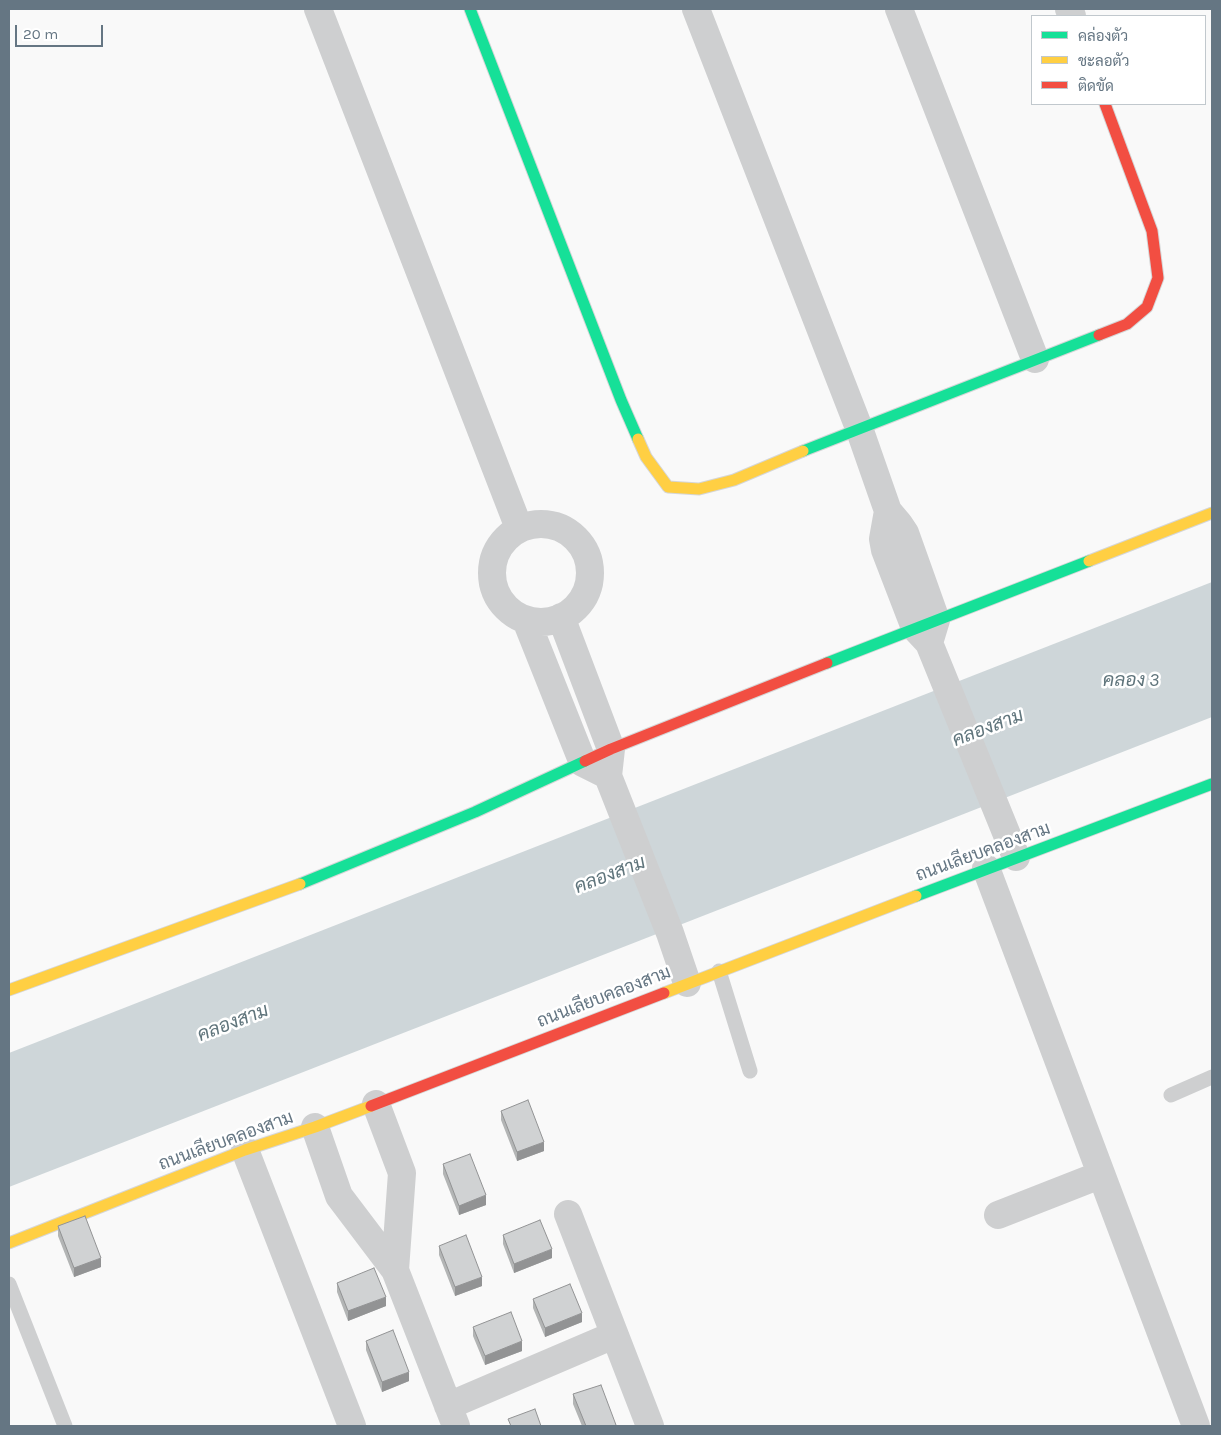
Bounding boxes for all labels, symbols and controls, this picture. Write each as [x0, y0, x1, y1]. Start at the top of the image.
scale bar [18, 15, 105, 47]
legend [1031, 15, 1206, 105]
text: 20 m [23, 25, 58, 43]
text: คล่องตัว [1078, 27, 1128, 45]
text: ชะลอตัว [1078, 52, 1129, 70]
text: ติดขัด [1078, 77, 1114, 95]
water label: คลอง 3 [1103, 670, 1159, 692]
water label: คลองสาม [949, 704, 1027, 752]
street label: ถนนเลียบคลองสาม [913, 818, 1053, 886]
water label: คลองสาม [571, 851, 649, 899]
street label: ถนนเลียบคลองสาม [534, 962, 674, 1032]
water label: คลองสาม [194, 999, 272, 1047]
street label: ถนนเลียบคลองสาม [156, 1107, 296, 1175]

